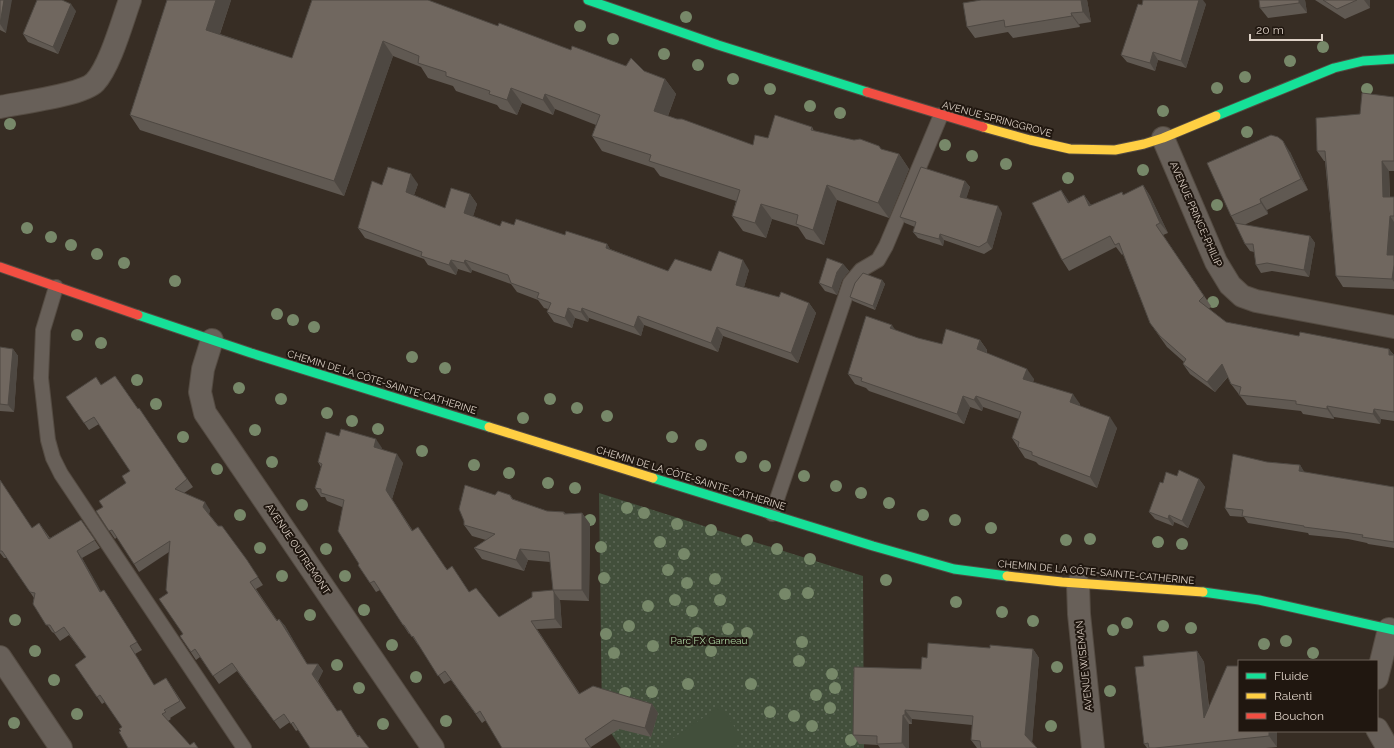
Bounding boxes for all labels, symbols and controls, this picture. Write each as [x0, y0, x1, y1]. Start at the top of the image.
scale bar [1250, 16, 1322, 42]
text: 20 m [1256, 23, 1284, 37]
street label: AVENUE SPRINGGROVE [941, 99, 1053, 139]
street label: AVENUE PRINCE-PHILIP [1168, 160, 1224, 268]
street label: CHEMIN DE LA CÔTE-SAINTE-CATHERINE [286, 348, 478, 416]
street label: CHEMIN DE LA CÔTE-SAINTE-CATHERINE [595, 444, 787, 512]
street label: AVENUE OUTREMONT [264, 502, 332, 596]
street label: CHEMIN DE LA CÔTE-SAINTE-CATHERINE [997, 558, 1195, 586]
street label: AVENUE WISEMAN [1074, 620, 1094, 712]
park label: Parc FX Garneau [671, 635, 747, 646]
legend [1238, 660, 1378, 732]
text: Fluide [1274, 669, 1309, 683]
text: Ralenti [1274, 689, 1312, 703]
text: Bouchon [1274, 709, 1324, 723]

